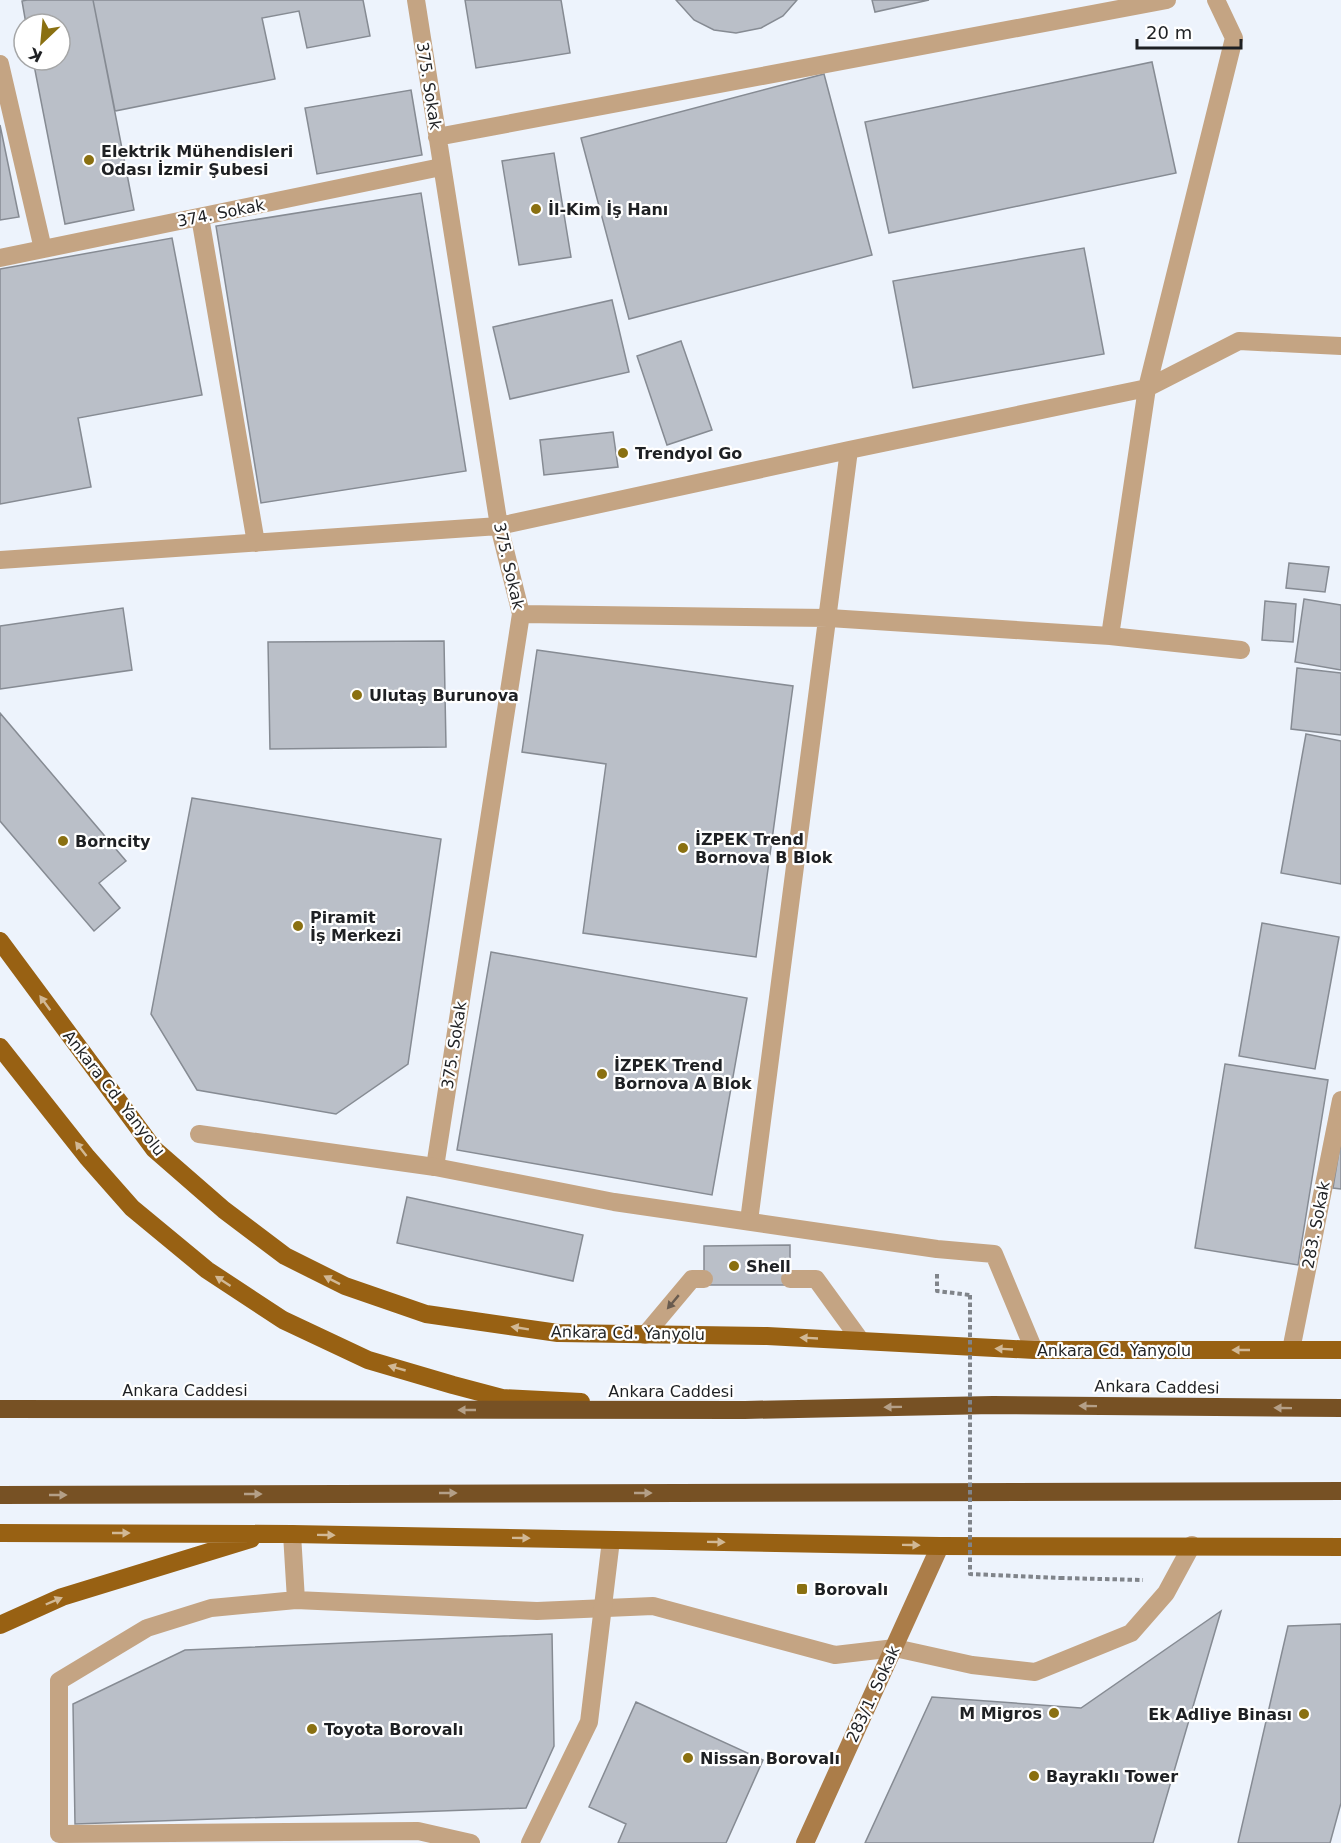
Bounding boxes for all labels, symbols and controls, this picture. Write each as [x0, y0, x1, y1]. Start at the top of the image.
north arrow [12, 12, 72, 72]
scale bar [1137, 12, 1240, 50]
text: 20 m [1146, 22, 1192, 43]
street label: 375. Sokak [413, 41, 445, 132]
text: K [25, 44, 45, 66]
place label: Elektrik Mühendisleri Odası İzmir Şubesi [101, 142, 293, 179]
marker: Elektrik Mühendisleri Odası İzmir Şubesi [82, 153, 96, 167]
street label: 374. Sokak [176, 195, 267, 231]
place label: İl-Kim İş Hanı [548, 200, 668, 219]
marker: İl-Kim İş Hanı [529, 202, 543, 216]
place label: Trendyol Go [635, 444, 742, 463]
marker: Trendyol Go [616, 446, 630, 460]
street label: 375. Sokak [490, 521, 528, 612]
place label: Ulutaş Burunova [369, 686, 519, 705]
marker: Ulutaş Burunova [350, 688, 364, 702]
place label: İZPEK Trend Bornova B Blok [695, 830, 833, 867]
place label: Borncity [75, 832, 151, 851]
marker: Borncity [56, 834, 70, 848]
marker: İZPEK Trend Bornova B Blok [676, 841, 690, 855]
place label: Piramit İş Merkezi [310, 908, 402, 945]
marker: Piramit İş Merkezi [291, 919, 305, 933]
one-way arrow [39, 995, 51, 1011]
street label: 375. Sokak [438, 999, 470, 1090]
street label: Ankara Cd. Yanyolu [59, 1026, 169, 1160]
place label: İZPEK Trend Bornova A Blok [614, 1056, 752, 1093]
marker: İZPEK Trend Bornova A Blok [595, 1067, 609, 1081]
one-way arrow [75, 1142, 87, 1157]
street label: 283. Sokak [1298, 1179, 1334, 1270]
place label: Shell [746, 1257, 791, 1276]
marker: Shell [727, 1259, 741, 1273]
one-way arrow [216, 1275, 232, 1287]
one-way arrow [324, 1275, 341, 1285]
one-way arrow [666, 1294, 679, 1310]
street label: Ankara Cd. Yanyolu [551, 1322, 705, 1344]
one-way arrow [511, 1323, 530, 1332]
one-way arrow [799, 1334, 818, 1343]
street label: Ankara Cd. Yanyolu [1037, 1341, 1191, 1360]
one-way arrow [994, 1344, 1013, 1353]
one-way arrow [1231, 1345, 1250, 1355]
one-way arrow [388, 1363, 406, 1372]
street label: Ankara Caddesi [1094, 1376, 1220, 1398]
street label: Ankara Caddesi [122, 1381, 248, 1400]
street label: Ankara Caddesi [608, 1382, 734, 1401]
one-way arrow [1078, 1401, 1097, 1411]
one-way arrow [883, 1402, 902, 1412]
one-way arrow [1273, 1403, 1292, 1412]
one-way arrow [457, 1405, 476, 1415]
one-way arrow [439, 1488, 458, 1498]
one-way arrow [634, 1488, 653, 1498]
one-way arrow [244, 1489, 263, 1499]
one-way arrow [49, 1490, 68, 1500]
one-way arrow [112, 1528, 131, 1538]
one-way arrow [317, 1530, 336, 1539]
one-way arrow [512, 1533, 531, 1543]
one-way arrow [707, 1537, 726, 1546]
one-way arrow [902, 1540, 921, 1550]
place label: Borovalı [814, 1580, 888, 1599]
marker: Borovalı [795, 1582, 809, 1596]
one-way arrow [45, 1596, 63, 1606]
street label: 283/1. Sokak [842, 1642, 904, 1745]
place label: M Migros [959, 1704, 1042, 1723]
place label: Ek Adliye Binası [1148, 1705, 1292, 1724]
marker: M Migros [1047, 1706, 1061, 1720]
marker: Ek Adliye Binası [1297, 1707, 1311, 1721]
place label: Toyota Borovalı [324, 1720, 463, 1739]
marker: Toyota Borovalı [305, 1722, 319, 1736]
place label: Nissan Borovalı [700, 1749, 840, 1768]
marker: Nissan Borovalı [681, 1751, 695, 1765]
place label: Bayraklı Tower [1046, 1767, 1178, 1786]
marker: Bayraklı Tower [1027, 1769, 1041, 1783]

